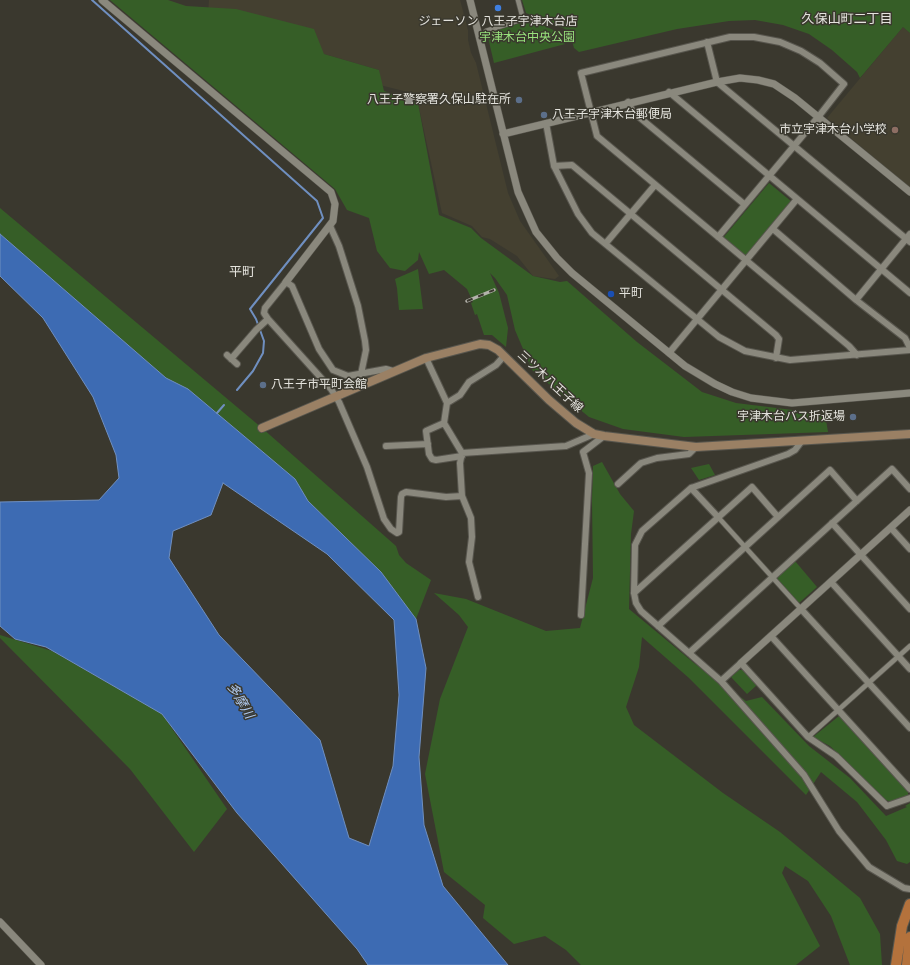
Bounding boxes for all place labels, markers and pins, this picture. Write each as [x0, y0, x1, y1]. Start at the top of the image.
marker: ジェーソン 八王子宇津木台店 [493, 3, 503, 13]
place label: ジェーソン 八王子宇津木台店 [418, 15, 578, 29]
place label: 八王子警察署久保山駐在所 [367, 93, 511, 107]
marker: 八王子警察署久保山駐在所 [514, 95, 524, 105]
place label: 八王子宇津木台郵便局 [552, 108, 672, 122]
marker: 八王子宇津木台郵便局 [539, 110, 549, 120]
place label: 市立宇津木台小学校 [779, 123, 887, 137]
marker: 市立宇津木台小学校 [890, 125, 900, 135]
place label: 平町 [619, 287, 643, 301]
marker: 平町 [606, 289, 616, 299]
place label: 八王子市平町会館 [271, 378, 367, 392]
marker: 八王子市平町会館 [258, 380, 268, 390]
place label: 宇津木台バス折返場 [737, 410, 845, 424]
marker: 宇津木台バス折返場 [848, 412, 858, 422]

